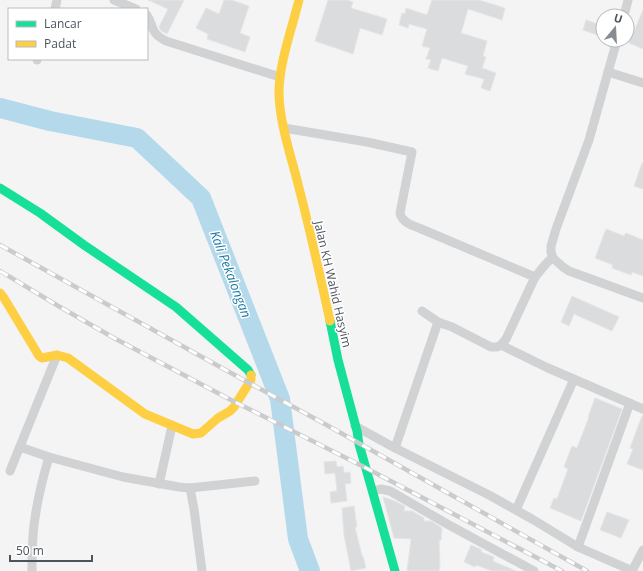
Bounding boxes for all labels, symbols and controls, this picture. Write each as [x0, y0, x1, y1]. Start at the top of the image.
legend [8, 8, 148, 60]
north arrow [595, 8, 635, 48]
text: U [612, 10, 625, 26]
text: Lancar [44, 15, 82, 32]
text: Padat [44, 35, 76, 52]
street label: Jalan KH Wahid Hasyim [310, 218, 356, 349]
water label: Kali Pekalongan [206, 228, 256, 320]
scale bar [10, 537, 92, 563]
text: 50 m [16, 542, 44, 559]

